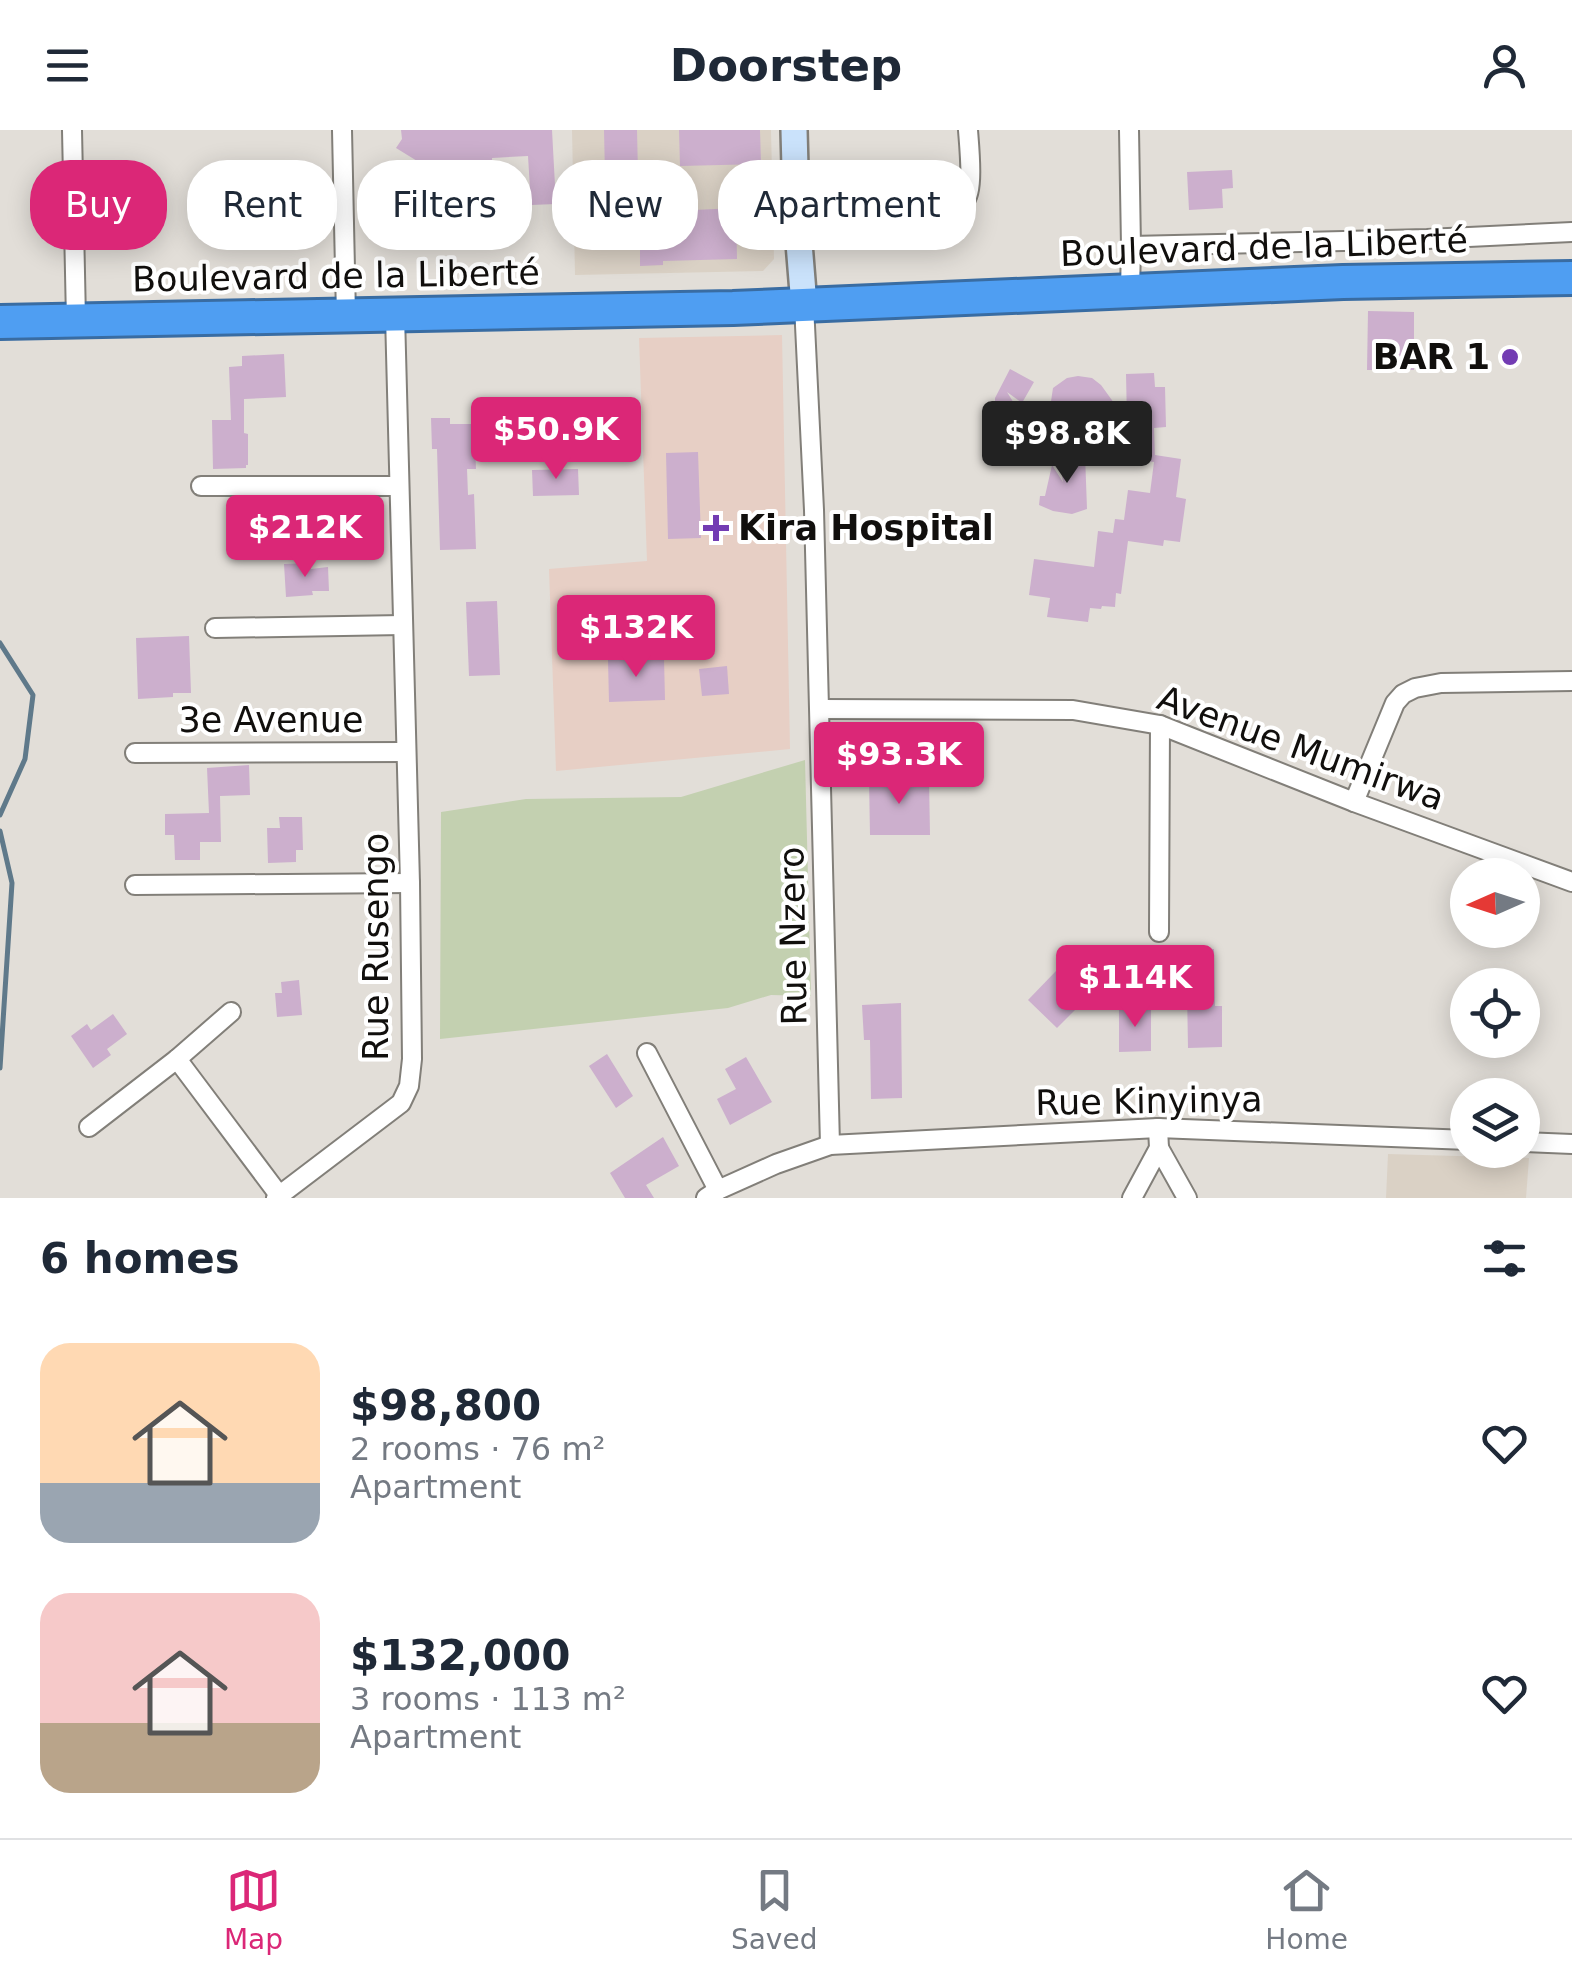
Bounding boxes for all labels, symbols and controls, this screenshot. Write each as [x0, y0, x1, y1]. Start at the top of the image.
icon: menu [40, 38, 95, 93]
icon: person [1477, 38, 1532, 93]
text: Doorstep [670, 39, 902, 92]
chip: Buy [30, 160, 167, 250]
chip: Rent [187, 160, 337, 250]
chip: Filters [357, 160, 532, 250]
chip: New [552, 160, 698, 250]
chip: Apartment [718, 160, 976, 250]
street label: Boulevard de la Liberté [1059, 220, 1469, 274]
street label: Boulevard de la Liberté [132, 252, 540, 300]
place label: BAR 1 [1373, 337, 1490, 377]
marker: BAR 1 [1499, 346, 1521, 368]
pin: $50.9K [475, 397, 637, 482]
pin: $98.8K [986, 401, 1148, 486]
text: $50.9K [493, 410, 619, 448]
text: $98.8K [1004, 414, 1130, 452]
pin: $212K [235, 495, 375, 580]
text: $212K [248, 508, 362, 546]
place label: Kira Hospital [738, 508, 994, 548]
marker: Kira Hospital [703, 515, 729, 541]
pin: $132K [566, 595, 706, 680]
text: $132K [579, 608, 693, 646]
street label: Avenue Mumirwa [1152, 678, 1450, 818]
street label: 3e Avenue [179, 700, 363, 740]
pin: $93.3K [818, 722, 980, 807]
text: $93.3K [836, 735, 962, 773]
street label: Rue Rusengo [356, 833, 396, 1061]
street label: Rue Nzero [771, 846, 815, 1026]
north arrow [1450, 858, 1540, 948]
map controls [1450, 858, 1540, 1168]
pin: $114K [1065, 945, 1205, 1030]
text: $114K [1078, 958, 1192, 996]
button: locate [1450, 968, 1540, 1058]
button: layers [1450, 1078, 1540, 1168]
street label: Rue Kinyinya [1035, 1079, 1263, 1123]
icon: filters [1477, 1231, 1532, 1286]
text: 6 homes [40, 1234, 240, 1283]
text: $98,800 [350, 1381, 541, 1430]
icon: home [120, 1383, 240, 1503]
icon: heart [1477, 1416, 1532, 1471]
text: 2 rooms · 76 m² [350, 1430, 605, 1468]
text: Apartment [350, 1468, 521, 1506]
text: $132,000 [350, 1631, 571, 1680]
icon: home [120, 1633, 240, 1753]
icon: heart [1477, 1666, 1532, 1721]
text: 3 rooms · 113 m² [350, 1680, 626, 1718]
text: Apartment [350, 1718, 521, 1756]
tab: Map [224, 1863, 283, 1956]
tab: Saved [731, 1863, 817, 1956]
tab: Home [1265, 1863, 1348, 1956]

